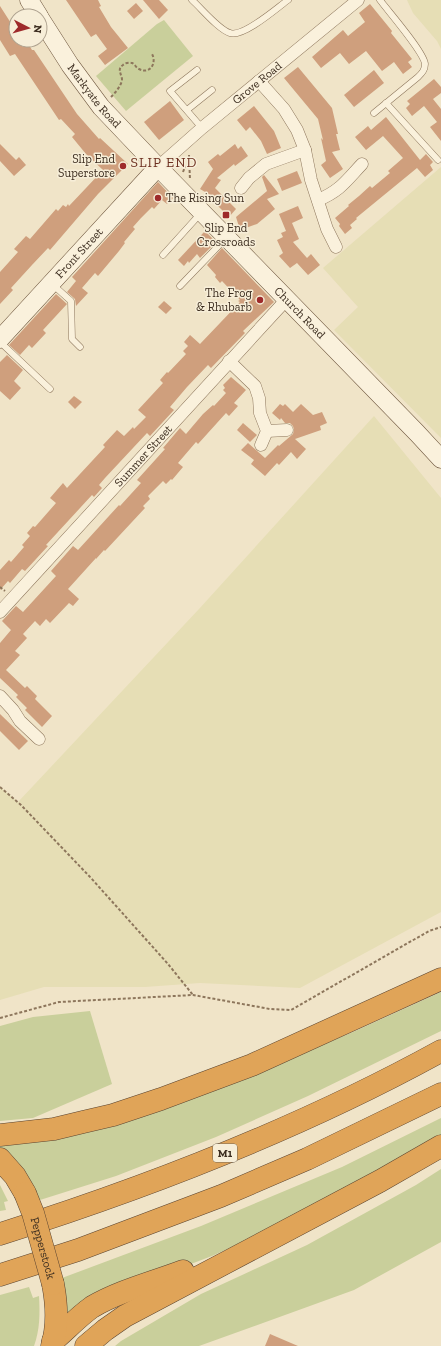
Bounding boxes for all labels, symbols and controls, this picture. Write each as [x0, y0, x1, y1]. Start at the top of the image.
north arrow [8, 8, 48, 48]
text: N [30, 24, 44, 34]
street label: Grove Road [230, 58, 285, 107]
street label: Markyate Road [64, 61, 124, 131]
place label: Slip End Superstore [58, 152, 115, 180]
district label: SLIP END [131, 154, 197, 171]
marker: Slip End Superstore [118, 161, 128, 171]
place label: The Rising Sun [166, 191, 244, 205]
marker: The Rising Sun [153, 193, 163, 203]
marker: Slip End Crossroads [221, 210, 231, 220]
place label: Slip End Crossroads [197, 221, 255, 249]
street label: Front Street [52, 224, 106, 281]
street label: Church Road [271, 284, 328, 342]
place label: The Frog & Rhubarb [196, 286, 252, 314]
marker: The Frog & Rhubarb [255, 295, 265, 305]
street label: Summer Street [112, 422, 175, 489]
road number: M1 [213, 1144, 237, 1162]
street label: Pepperstock [27, 1215, 58, 1281]

